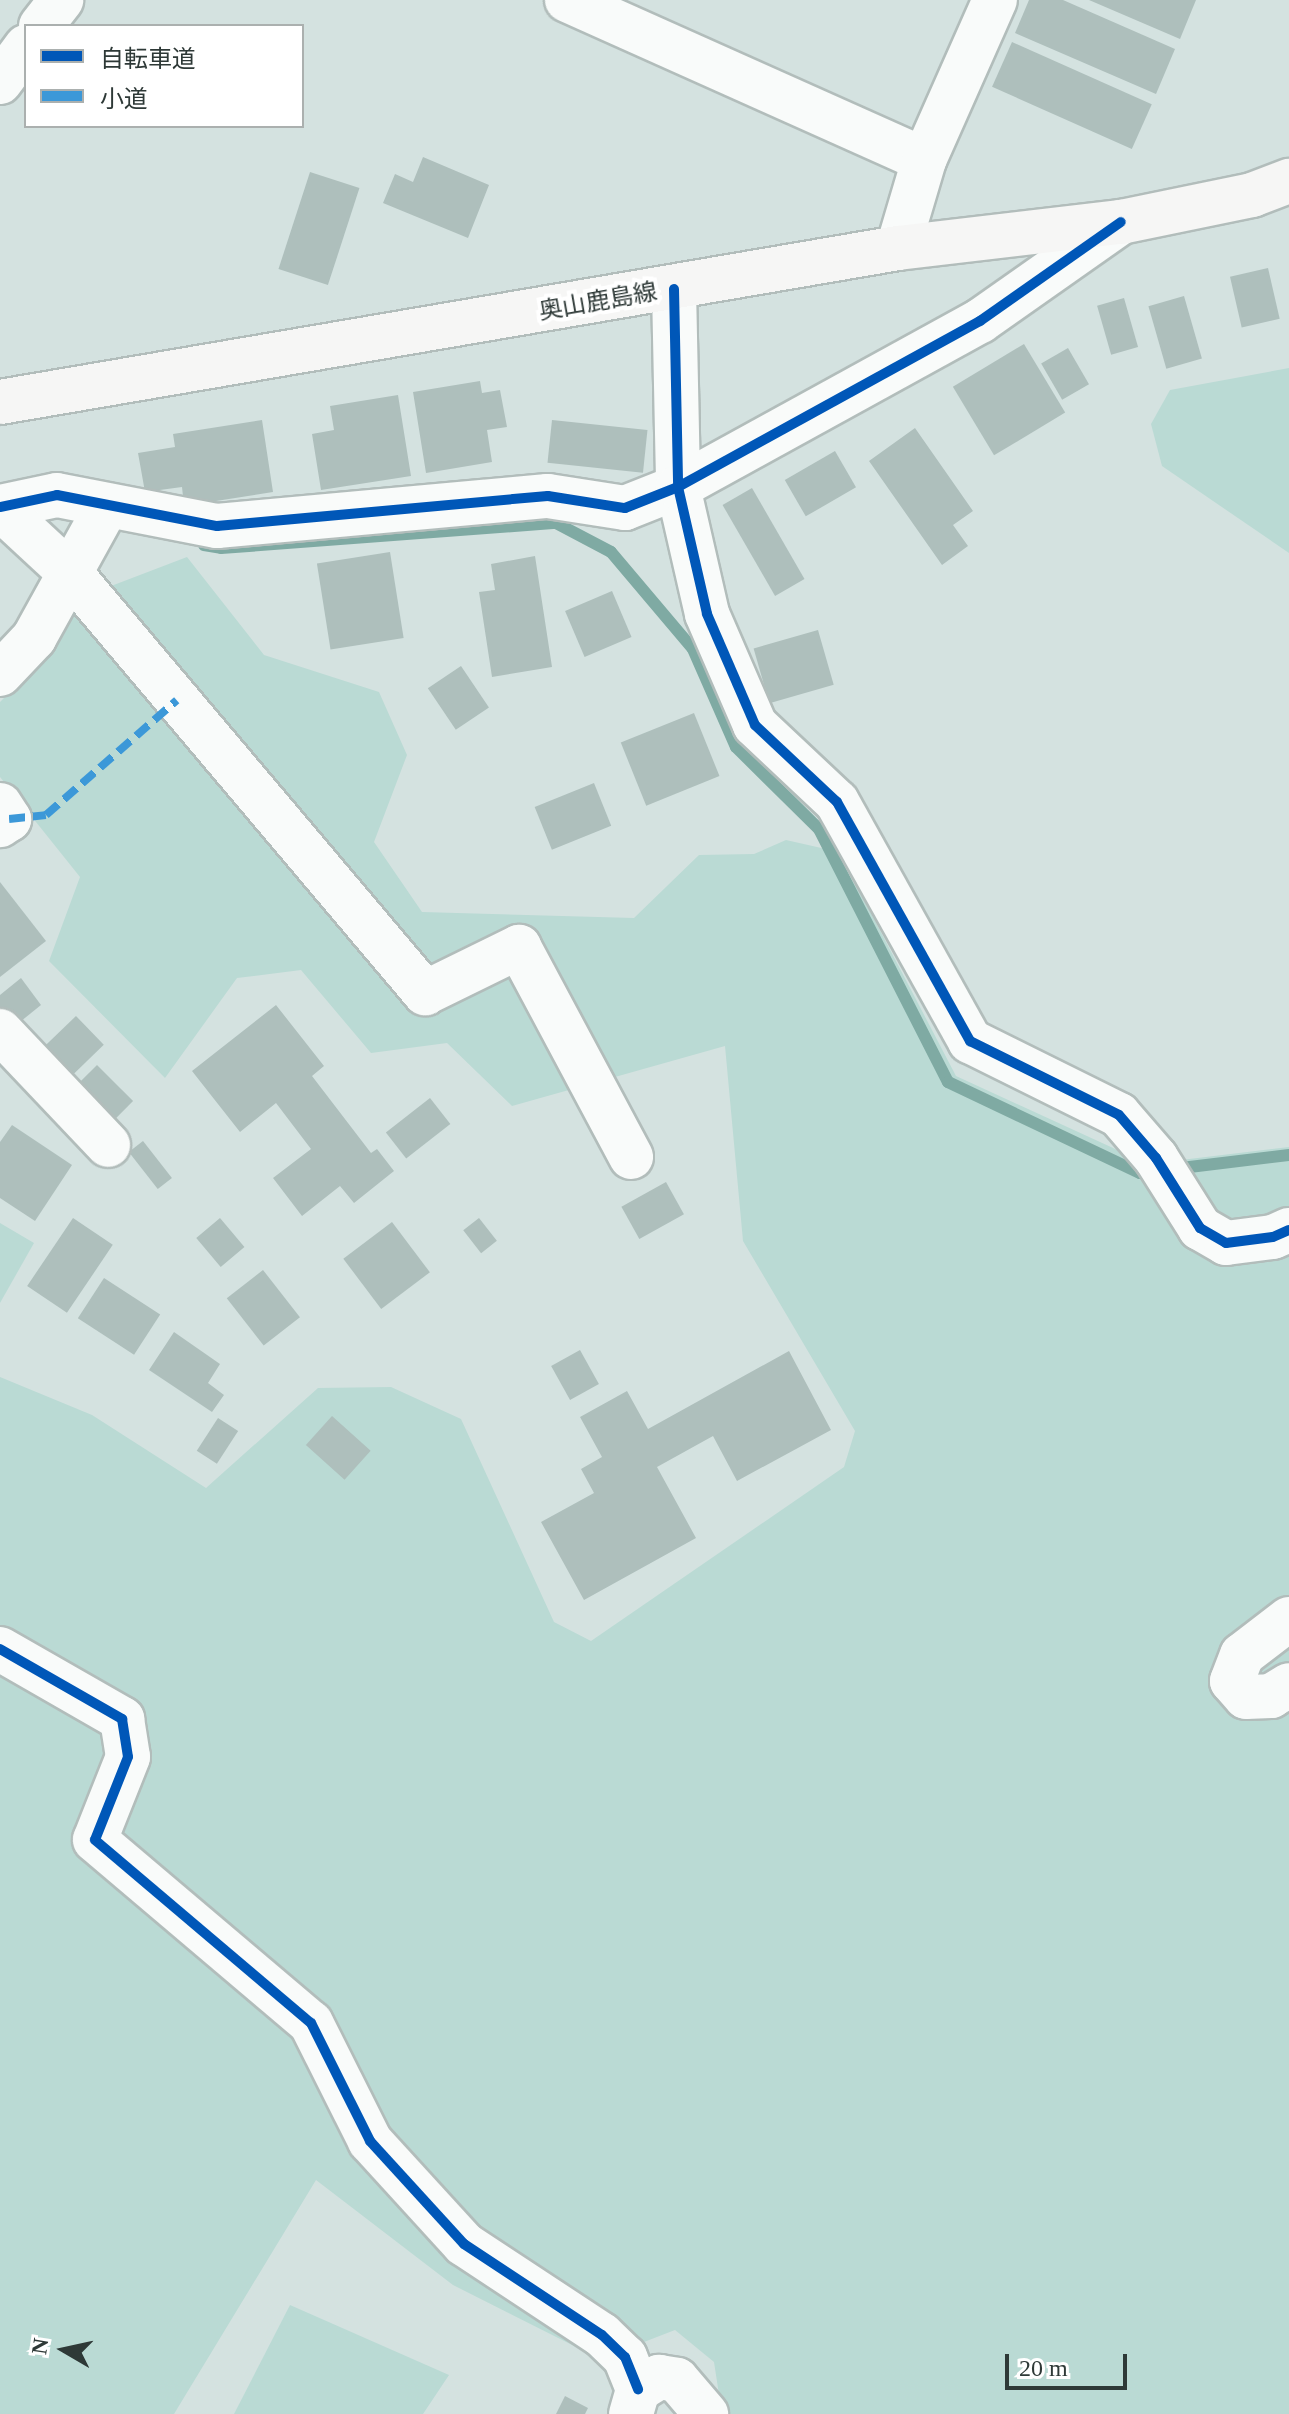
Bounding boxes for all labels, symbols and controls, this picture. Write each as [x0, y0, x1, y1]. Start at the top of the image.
legend [24, 24, 304, 128]
text: 自転車道 [100, 46, 196, 72]
text: 小道 [100, 86, 148, 112]
street label: 奥山鹿島線 [536, 277, 660, 327]
north arrow [24, 2310, 104, 2390]
text: N [26, 2336, 53, 2356]
scale bar [1009, 2338, 1131, 2388]
text: 20 m [1019, 2355, 1068, 2381]

